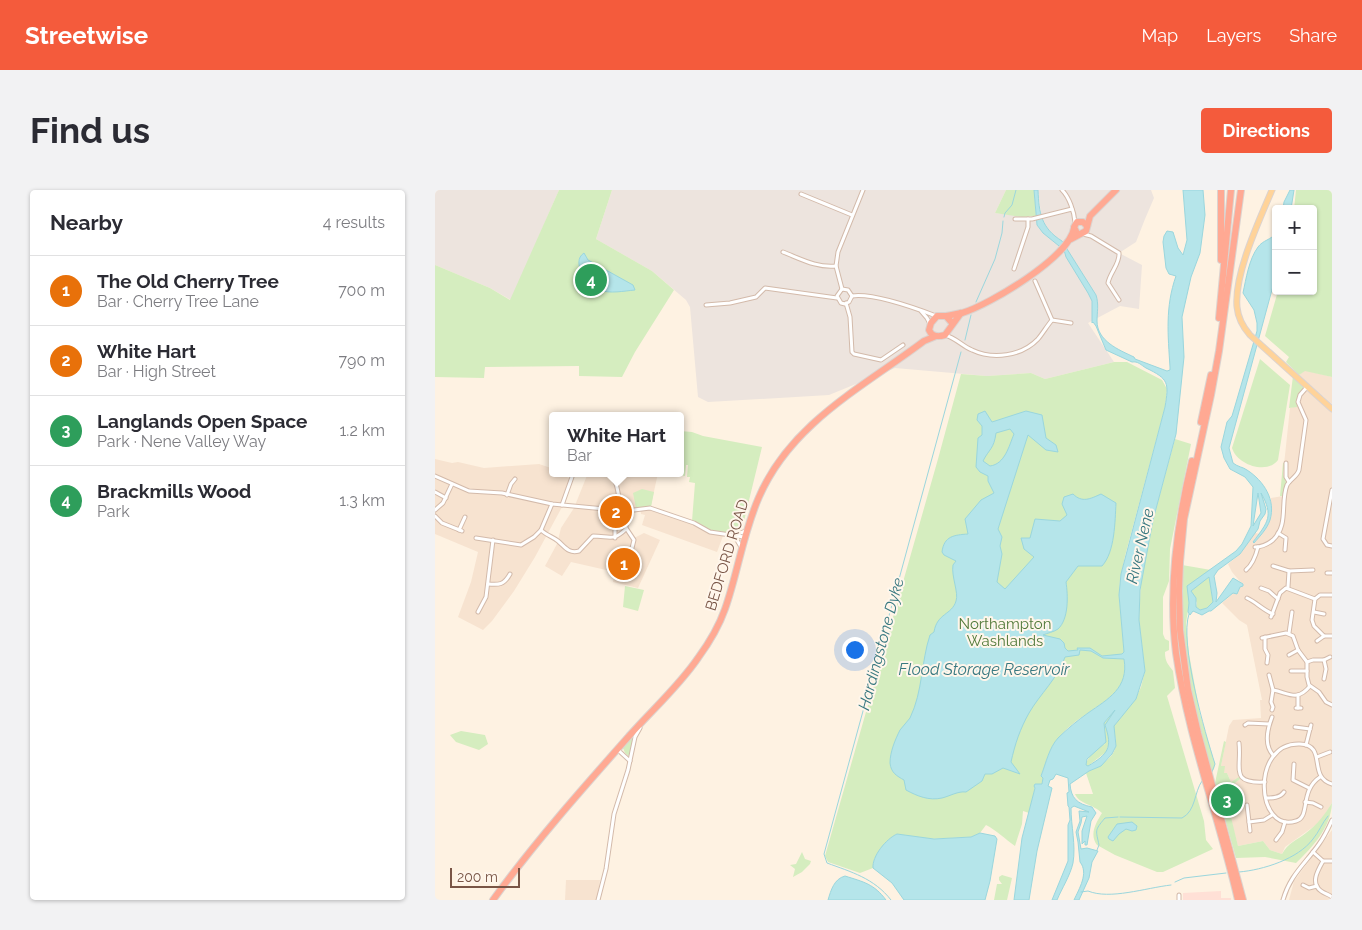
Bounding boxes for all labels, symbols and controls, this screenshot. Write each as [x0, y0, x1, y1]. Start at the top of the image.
text: Streetwise [25, 21, 148, 50]
text: Map [1142, 25, 1178, 46]
text: Layers [1206, 25, 1261, 46]
text: Share [1289, 25, 1337, 46]
button: Directions [1201, 108, 1332, 153]
text: Find us [30, 110, 150, 151]
map controls [1272, 205, 1317, 295]
button: + [1272, 205, 1317, 250]
text: Nearby [50, 210, 123, 235]
text: 4 results [323, 213, 385, 232]
button: − [1272, 250, 1317, 295]
pin: 4 [575, 261, 607, 299]
text: The Old Cherry Tree [97, 270, 279, 292]
text: 1 [62, 281, 70, 300]
text: 700 m [338, 281, 385, 300]
text: Bar · Cherry Tree Lane [97, 292, 259, 311]
text: White Hart [97, 340, 196, 362]
text: 2 [61, 351, 71, 370]
text: 790 m [339, 351, 385, 370]
text: Bar · High Street [97, 362, 216, 381]
text: Langlands Open Space [97, 410, 307, 432]
popup [549, 412, 684, 477]
text: 3 [62, 421, 70, 440]
text: 1.2 km [340, 421, 385, 440]
text: White Hart [567, 424, 666, 446]
text: Park · Nene Valley Way [97, 432, 266, 451]
text: Bar [567, 446, 592, 465]
text: Brackmills Wood [97, 480, 251, 502]
text: 4 [61, 491, 71, 510]
text: 1.3 km [339, 491, 385, 510]
pin: 2 [600, 493, 632, 531]
street label: BEDFORD ROAD [701, 497, 753, 613]
text: Park [97, 502, 130, 521]
water label: River Nene [1122, 506, 1158, 585]
pin: 1 [608, 545, 640, 583]
water label: Hardingstone Dyke [854, 575, 908, 712]
park label: Northampton Washlands [958, 615, 1052, 650]
your location [842, 637, 868, 663]
water label: Flood Storage Reservoir [898, 660, 1070, 679]
pin: 3 [1211, 781, 1243, 819]
scale bar [450, 865, 520, 888]
text: 200 m [457, 869, 498, 885]

